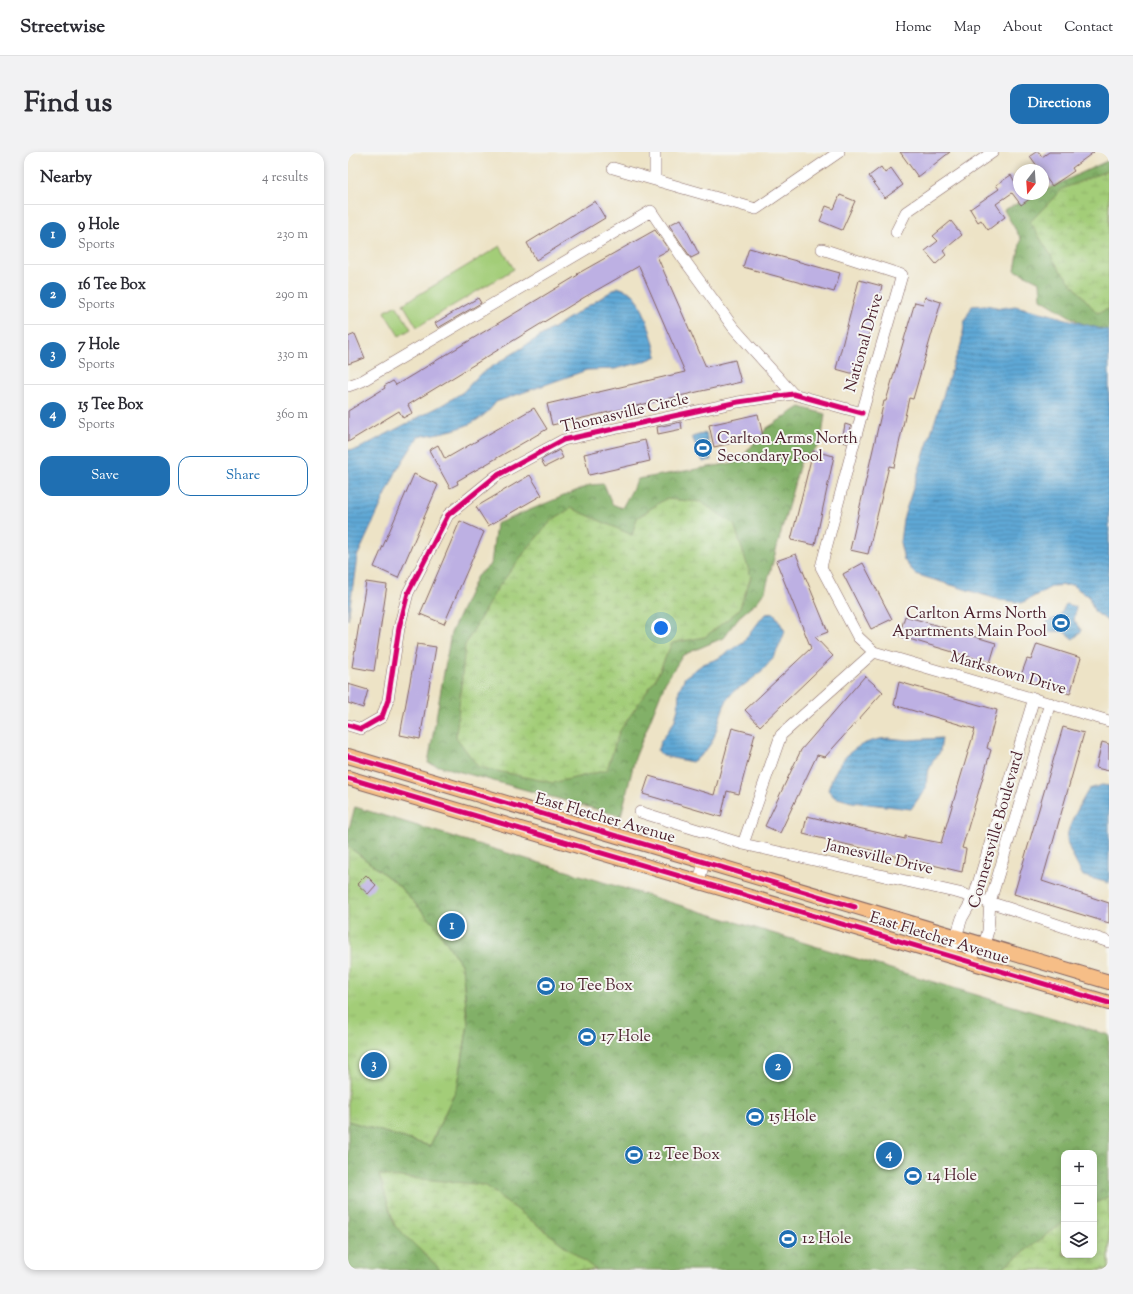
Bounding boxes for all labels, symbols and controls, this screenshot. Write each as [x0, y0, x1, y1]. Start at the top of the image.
text: Streetwise [20, 14, 105, 41]
text: Home [895, 18, 932, 38]
text: Map [954, 18, 981, 38]
text: About [1003, 18, 1042, 38]
text: Contact [1064, 18, 1113, 38]
text: Find us [24, 84, 112, 124]
button: Directions [1010, 84, 1109, 124]
north arrow [1013, 164, 1049, 200]
text: Nearby [40, 166, 92, 190]
text: 4 results [262, 169, 308, 187]
text: 9 Hole [78, 215, 120, 236]
text: 1 [51, 226, 55, 244]
text: 230 m [276, 226, 308, 244]
text: Sports [78, 236, 115, 254]
text: 16 Tee Box [78, 275, 146, 296]
text: 2 [50, 286, 56, 304]
text: 290 m [275, 286, 308, 304]
street label: National Drive [840, 291, 890, 395]
text: Sports [78, 296, 115, 314]
text: 7 Hole [78, 335, 120, 356]
text: 3 [50, 346, 56, 364]
text: 330 m [277, 346, 308, 364]
text: Sports [78, 356, 115, 374]
street label: Thomasville Circle [559, 388, 691, 440]
text: 15 Tee Box [78, 395, 144, 416]
text: 4 [50, 406, 56, 424]
text: 360 m [276, 406, 308, 424]
text: Sports [78, 416, 115, 434]
place label: Carlton Arms North Secondary Pool [717, 428, 859, 469]
sports icon: Carlton Arms North Secondary Pool [692, 437, 714, 459]
button: Save [40, 456, 170, 496]
button: Share [178, 456, 308, 496]
place label: Carlton Arms North Apartments Main Pool [892, 603, 1048, 644]
sports icon: Carlton Arms North Apartments Main Pool [1050, 612, 1072, 634]
your location [651, 618, 671, 638]
street label: Markstown Drive [947, 646, 1069, 702]
street label: Connersville Boulevard [964, 749, 1030, 911]
street label: East Fletcher Avenue [532, 788, 678, 850]
street label: Jamesville Drive [822, 834, 935, 882]
street label: East Fletcher Avenue [866, 907, 1012, 971]
pin: 1 [439, 911, 465, 941]
sports icon: 10 Tee Box [535, 975, 557, 997]
place label: 10 Tee Box [560, 975, 633, 998]
sports icon: 17 Hole [576, 1026, 598, 1048]
place label: 17 Hole [601, 1026, 651, 1049]
pin: 3 [361, 1050, 387, 1080]
pin: 2 [765, 1052, 791, 1082]
sports icon: 15 Hole [744, 1106, 766, 1128]
place label: 15 Hole [769, 1106, 816, 1129]
pin: 4 [876, 1140, 902, 1170]
sports icon: 12 Tee Box [623, 1144, 645, 1166]
place label: 12 Tee Box [648, 1144, 720, 1167]
map controls [1061, 1150, 1097, 1258]
button: + [1061, 1150, 1097, 1186]
sports icon: 14 Hole [902, 1165, 924, 1187]
place label: 14 Hole [927, 1165, 977, 1188]
button: − [1061, 1186, 1097, 1222]
button: layers [1061, 1222, 1097, 1258]
sports icon: 12 Hole [777, 1228, 799, 1250]
place label: 12 Hole [802, 1228, 851, 1251]

